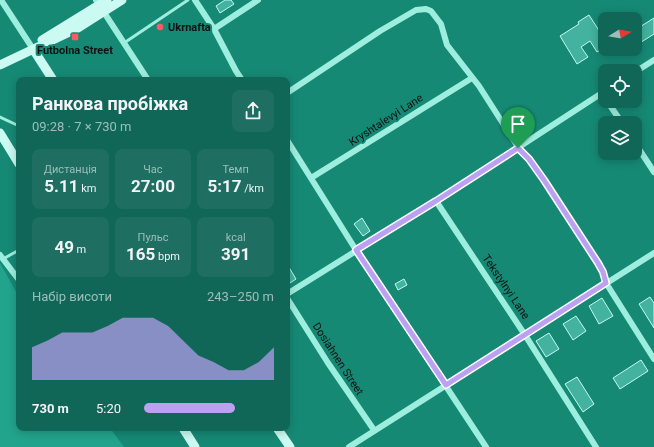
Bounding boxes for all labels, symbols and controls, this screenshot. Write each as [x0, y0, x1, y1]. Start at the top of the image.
north arrow [598, 12, 642, 56]
map controls [598, 12, 642, 160]
place label: Ukrnafta [168, 21, 211, 34]
marker: Ukrnafta [155, 22, 165, 32]
marker: Futbolna Street [70, 32, 80, 42]
place label: Futbolna Street [37, 44, 113, 57]
button: locate [598, 64, 642, 108]
button: share [232, 90, 274, 132]
street label: Kryshtalevyi Lane [347, 91, 426, 149]
text: Ранкова пробіжка [32, 93, 188, 114]
pin [501, 107, 535, 148]
icon: arrive [507, 113, 529, 135]
button: layers [598, 116, 642, 160]
text: 09:28 · 7 × 730 m [32, 119, 131, 134]
text: Дистанція [44, 163, 97, 176]
text: Час [143, 163, 163, 176]
text: Темп [222, 163, 249, 176]
text: 5.11 [44, 176, 78, 196]
text: 27:00 [131, 176, 175, 196]
text: 5:17 [207, 176, 241, 196]
text: km [78, 182, 96, 195]
text: /km [241, 182, 264, 195]
text: Пульс [138, 231, 168, 244]
text: kcal [226, 231, 246, 244]
text: 49 [54, 237, 74, 257]
text: m [74, 243, 86, 256]
text: 165 [126, 244, 155, 264]
text: 391 [221, 244, 250, 264]
text: bpm [155, 250, 180, 263]
street label: Tekstylnyi Lane [480, 252, 532, 322]
text: Набір висоти [32, 289, 112, 304]
text: 243–250 m [207, 289, 274, 304]
street label: Dosiahnen Street [310, 320, 366, 398]
text: 730 m [32, 401, 69, 416]
text: 5:20 [96, 401, 121, 416]

